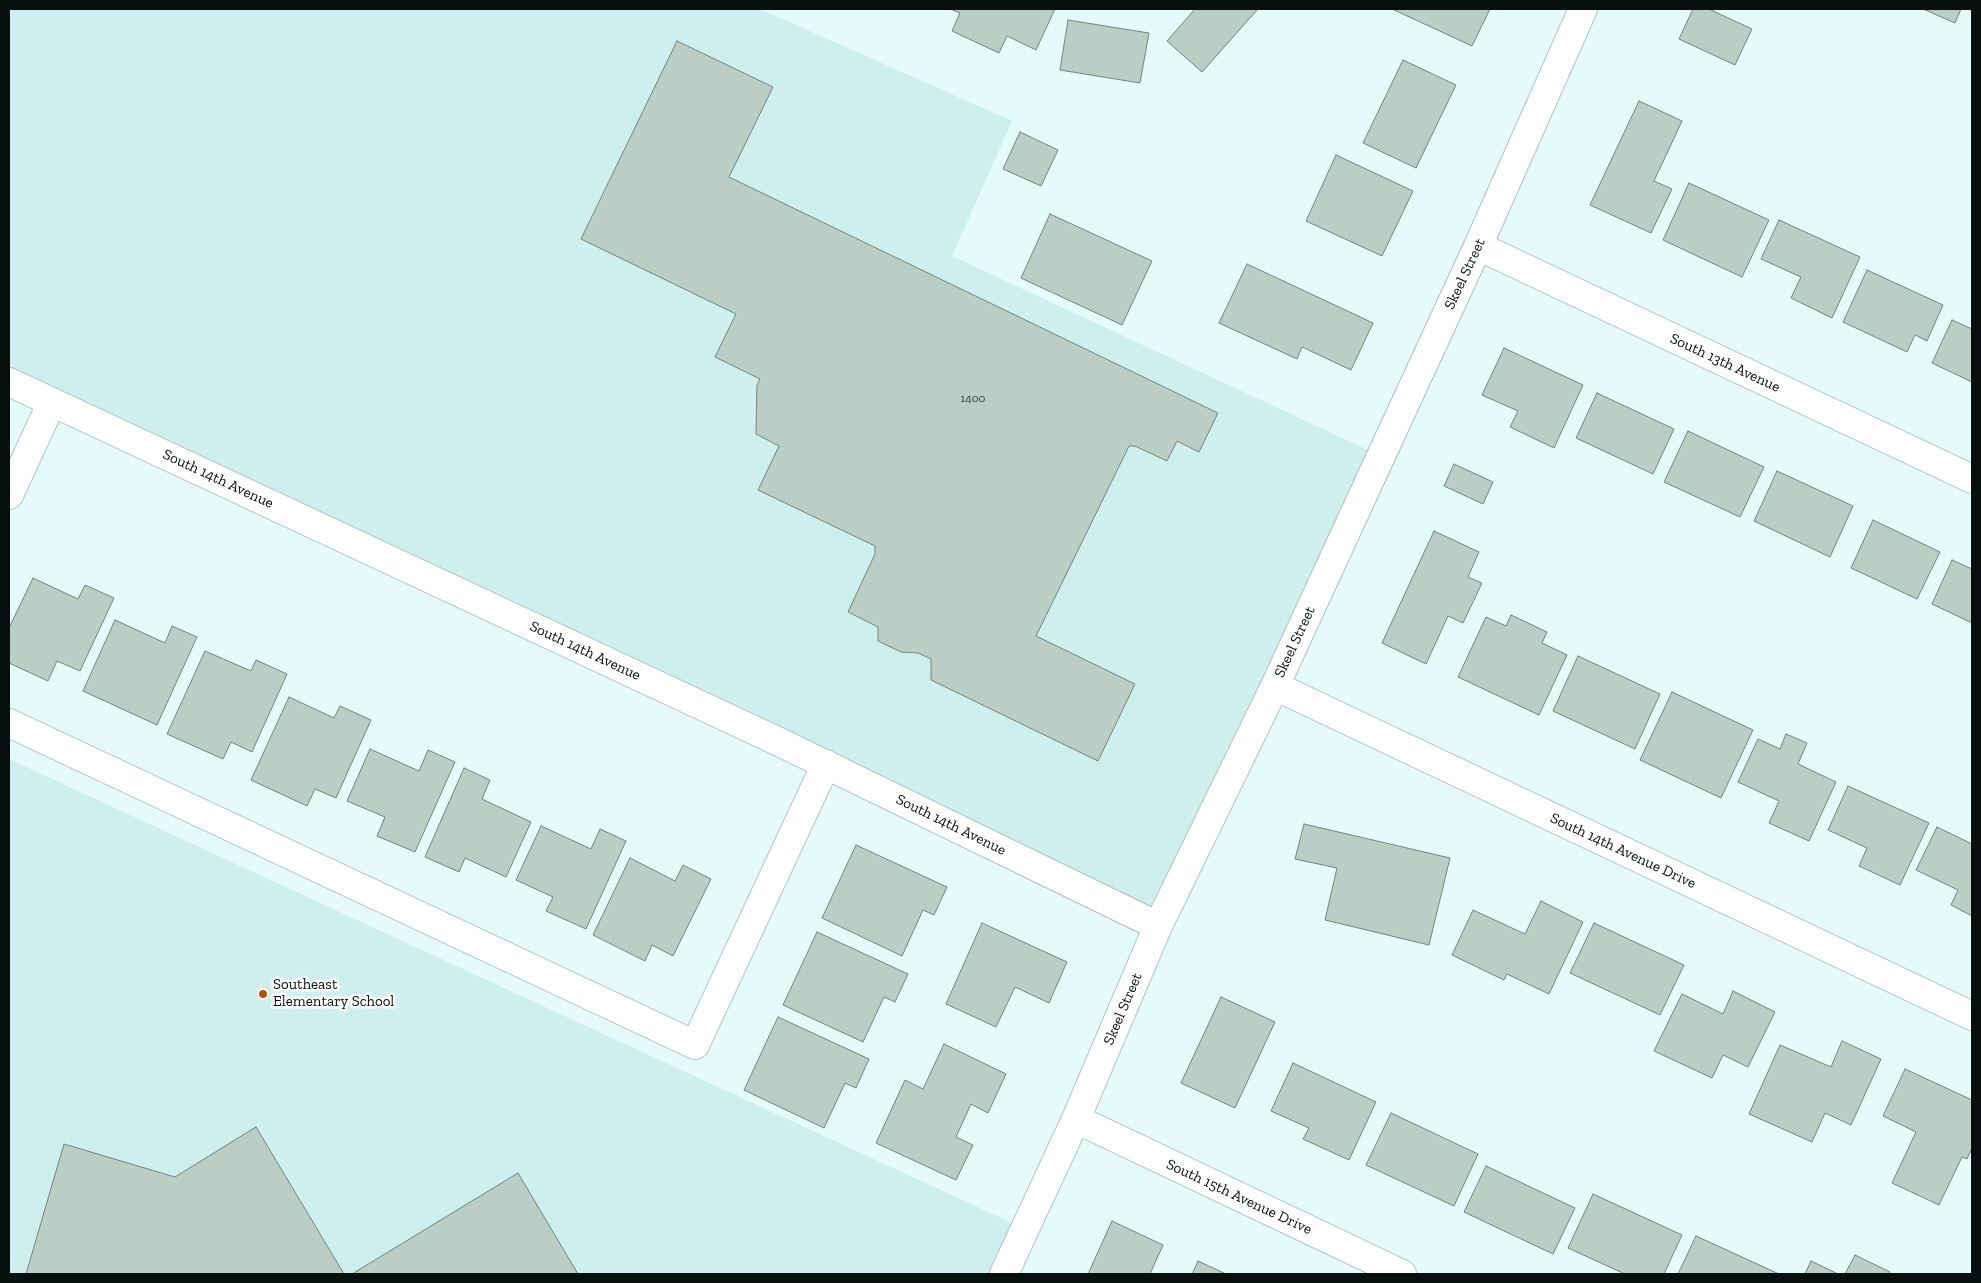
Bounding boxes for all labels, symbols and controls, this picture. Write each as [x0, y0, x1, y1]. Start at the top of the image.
street label: Skeel Street [1441, 236, 1489, 312]
street label: South 13th Avenue [1667, 330, 1783, 396]
house number: 1400 [961, 392, 985, 406]
street label: South 14th Avenue [160, 445, 276, 513]
street label: Skeel Street [1271, 604, 1319, 680]
street label: South 14th Avenue [527, 617, 643, 685]
street label: South 14th Avenue [893, 791, 1009, 859]
street label: South 14th Avenue Drive [1547, 809, 1699, 893]
street label: Skeel Street [1100, 970, 1146, 1048]
place label: Southeast Elementary School [273, 976, 394, 1011]
marker: Southeast Elementary School [257, 988, 269, 1000]
street label: South 15th Avenue Drive [1163, 1155, 1315, 1239]

